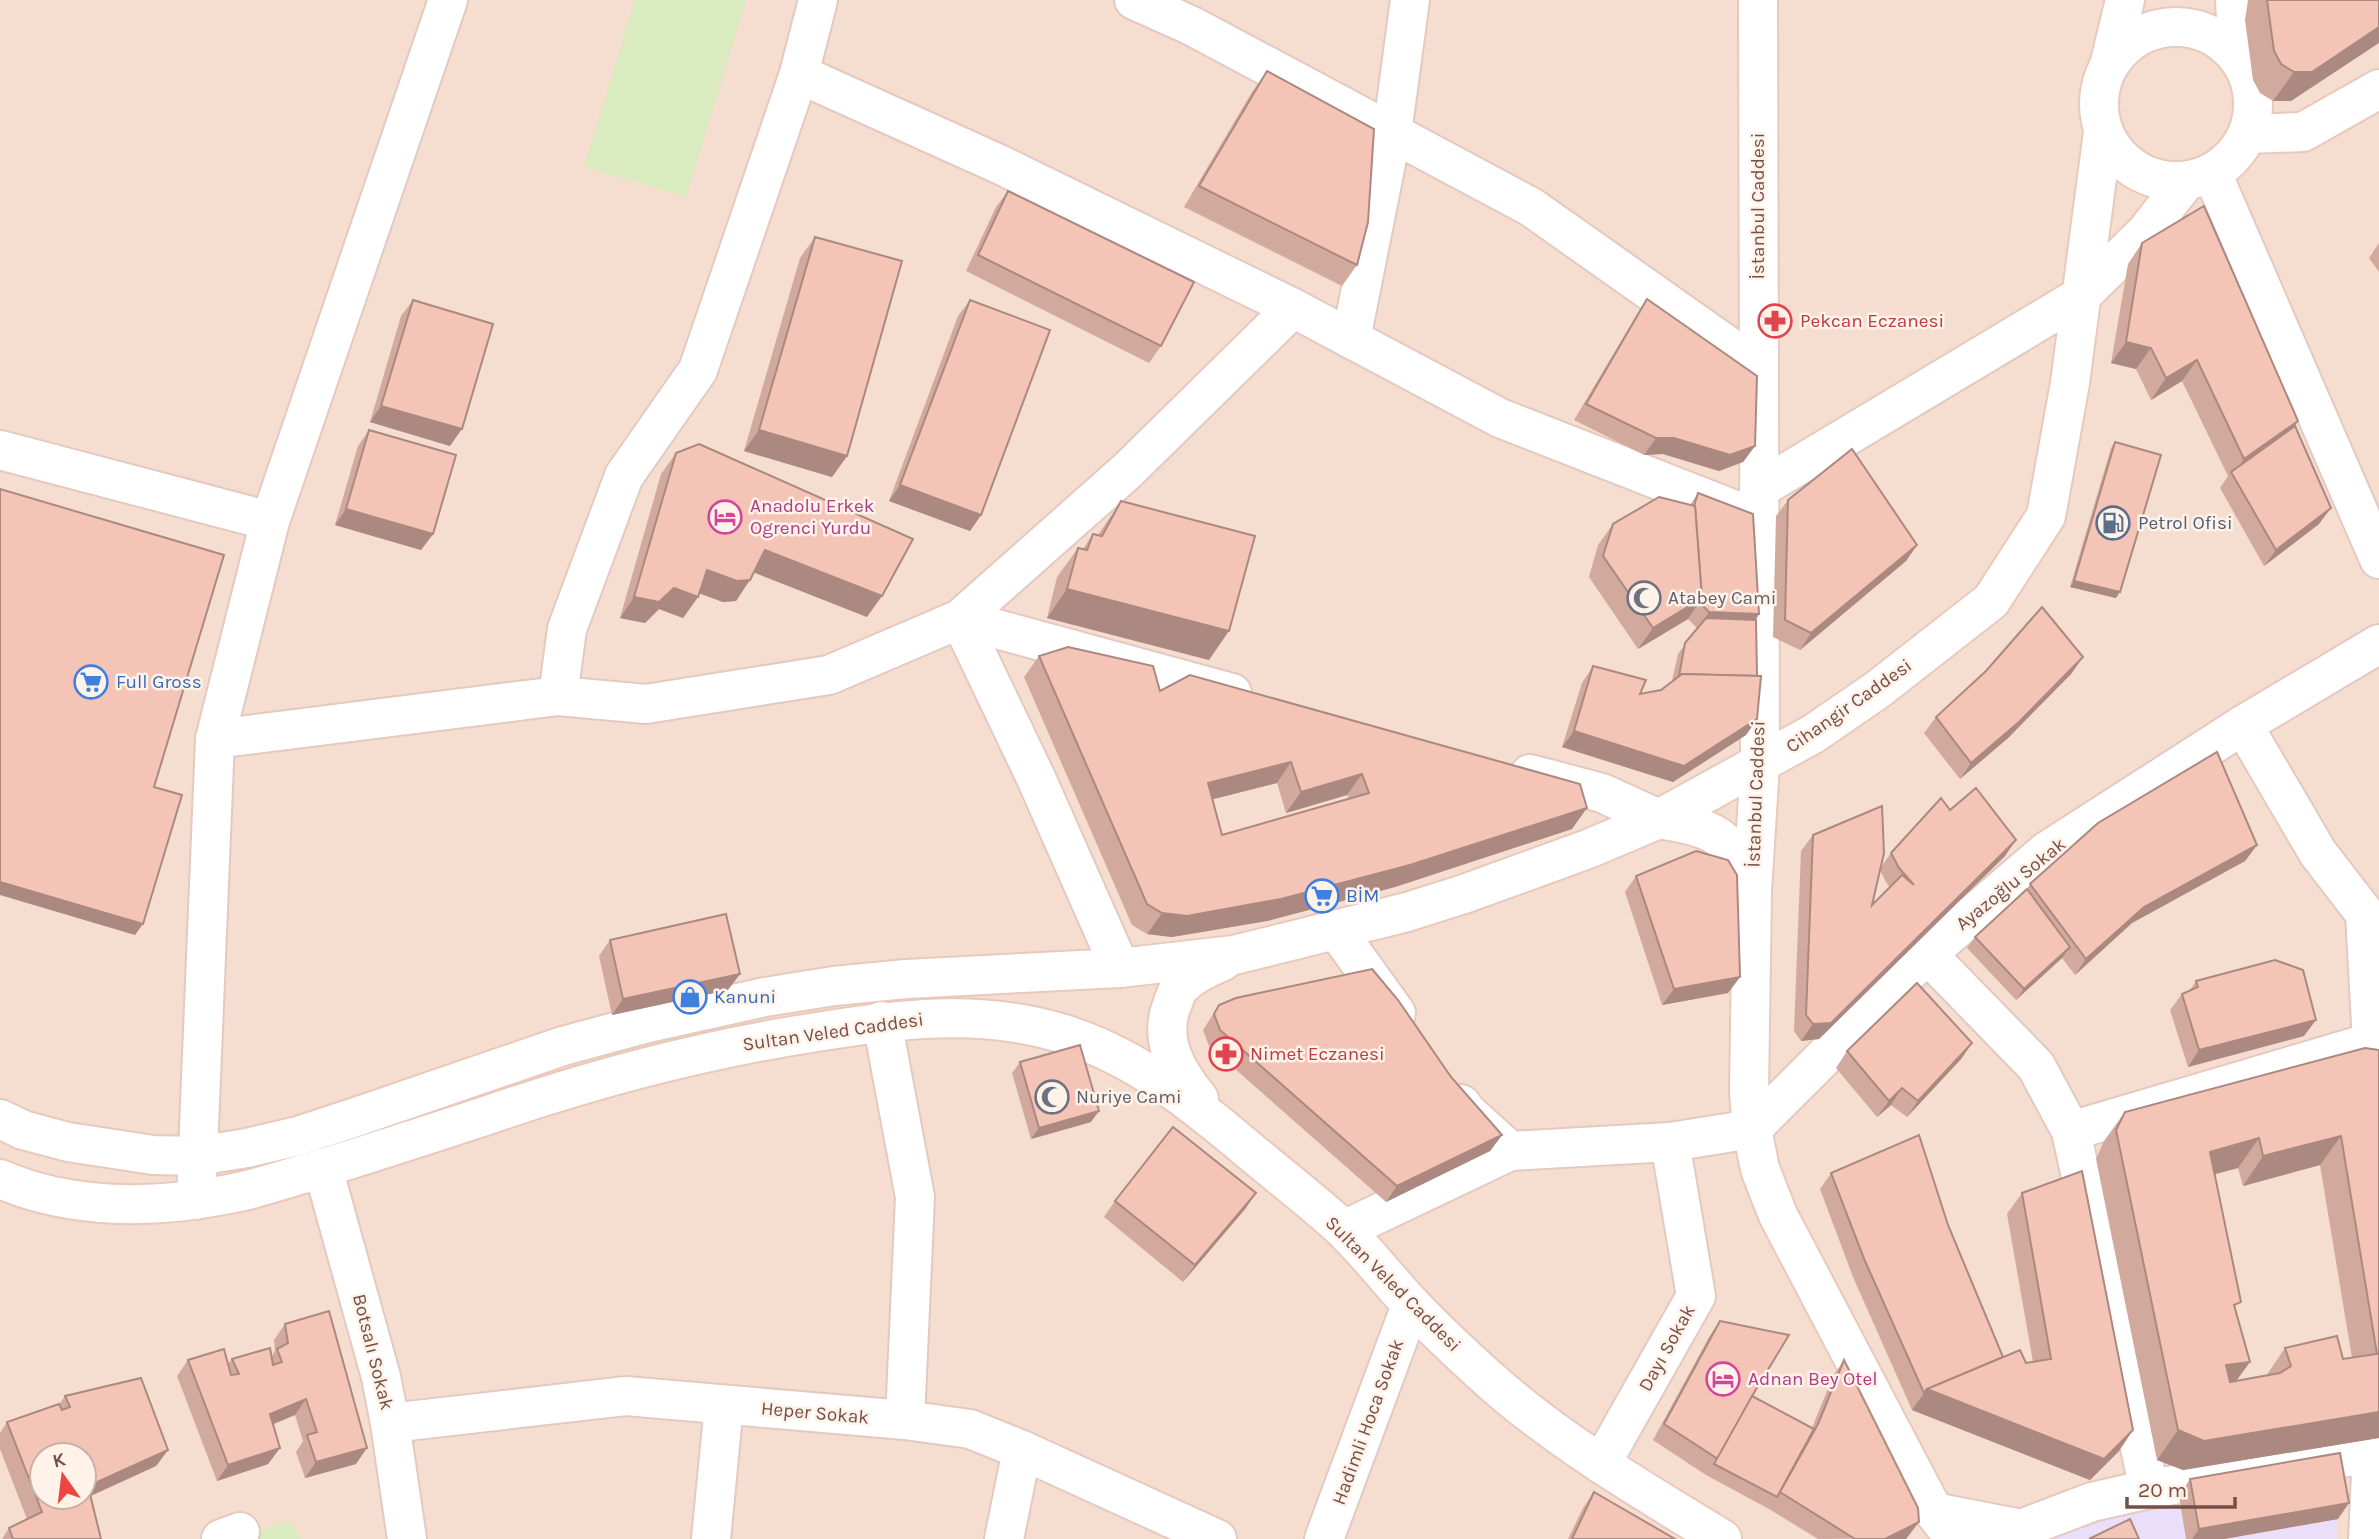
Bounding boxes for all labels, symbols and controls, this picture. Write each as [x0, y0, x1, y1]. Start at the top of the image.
street label: İstanbul Caddesi [1747, 133, 1769, 280]
pharmacy icon: Pekcan Eczanesi [1756, 302, 1794, 340]
place label: Pekcan Eczanesi [1800, 310, 1944, 332]
place label: Anadolu Erkek Ogrenci Yurdu [750, 495, 875, 539]
hotel icon: Anadolu Erkek Ogrenci Yurdu [706, 498, 744, 536]
fuel station icon: Petrol Ofisi [2094, 504, 2132, 542]
place label: Petrol Ofisi [2138, 512, 2233, 534]
mosque icon: Atabey Cami [1625, 579, 1663, 617]
place label: Atabey Cami [1668, 587, 1776, 609]
street label: Cihangir Caddesi [1782, 654, 1916, 758]
supermarket icon: Full Gross [72, 663, 110, 701]
place label: Full Gross [116, 671, 202, 693]
street label: İstanbul Caddesi [1742, 720, 1770, 868]
street label: Ayazoğlu Sokak [1952, 833, 2071, 935]
supermarket icon: BİM [1303, 877, 1341, 915]
place label: BİM [1346, 885, 1379, 907]
shop icon: Kanuni [671, 978, 709, 1016]
place label: Kanuni [714, 986, 776, 1008]
street label: Sultan Veled Caddesi [741, 1008, 925, 1056]
pharmacy icon: Nimet Eczanesi [1207, 1035, 1245, 1073]
place label: Nimet Eczanesi [1250, 1043, 1385, 1065]
mosque icon: Nuriye Cami [1033, 1078, 1071, 1116]
place label: Nuriye Cami [1076, 1086, 1182, 1108]
street label: Sultan Veled Caddesi [1321, 1212, 1465, 1356]
street label: Botsalı Sokak [348, 1292, 398, 1413]
street label: Dayı Sokak [1634, 1301, 1700, 1395]
street label: Hadimli Hoca Sokak [1328, 1336, 1408, 1508]
hotel icon: Adnan Bey Otel [1704, 1360, 1742, 1398]
place label: Adnan Bey Otel [1748, 1368, 1878, 1390]
street label: Heper Sokak [760, 1397, 870, 1429]
north arrow [28, 1441, 98, 1511]
text: K [50, 1448, 68, 1473]
scale bar [2127, 1466, 2236, 1510]
text: 20 m [2138, 1478, 2187, 1502]

